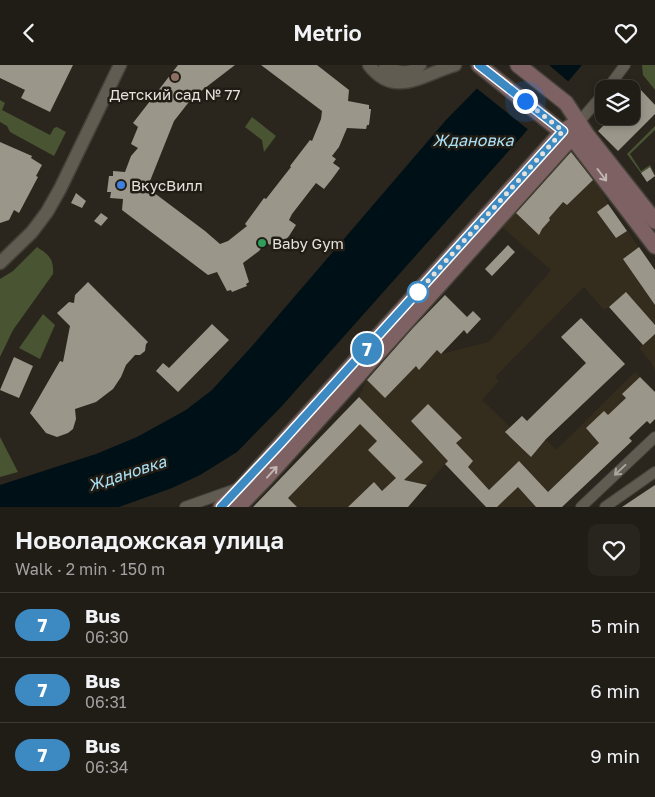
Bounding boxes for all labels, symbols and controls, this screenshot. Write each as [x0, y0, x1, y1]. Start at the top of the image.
icon: back [15, 19, 43, 47]
text: Metrio [293, 19, 362, 46]
icon: heart [612, 19, 640, 47]
marker: Детский сад № 77 [169, 71, 181, 83]
map controls [595, 80, 640, 125]
button: layers [595, 80, 640, 125]
place label: Детский сад № 77 [110, 85, 241, 103]
your location [513, 89, 538, 114]
water label: Ждановка [432, 130, 514, 150]
one-way arrow [597, 168, 608, 181]
place label: ВкусВилл [131, 176, 203, 194]
marker: ВкусВилл [115, 179, 127, 191]
place label: Baby Gym [272, 234, 344, 252]
marker: Baby Gym [256, 237, 268, 249]
unlabelled marker [407, 281, 429, 303]
line badge: 7 [351, 333, 383, 365]
text: 7 [362, 338, 372, 360]
water label: Ждановка [85, 451, 170, 495]
one-way arrow [613, 464, 626, 476]
one-way arrow [266, 465, 278, 478]
button: heart [588, 524, 640, 576]
text: Новоладожская улица [15, 525, 284, 554]
text: Walk · 2 min · 150 m [15, 559, 165, 579]
text: Bus [85, 604, 120, 627]
text: 7 [38, 614, 47, 636]
text: 5 min [591, 614, 640, 637]
text: 06:30 [85, 627, 129, 647]
text: Bus [85, 669, 120, 692]
text: 7 [38, 679, 47, 701]
text: 6 min [590, 679, 640, 702]
text: 06:31 [85, 692, 127, 712]
text: Bus [85, 734, 120, 757]
text: 7 [38, 744, 47, 766]
text: 9 min [590, 744, 640, 767]
text: 06:34 [85, 757, 129, 777]

